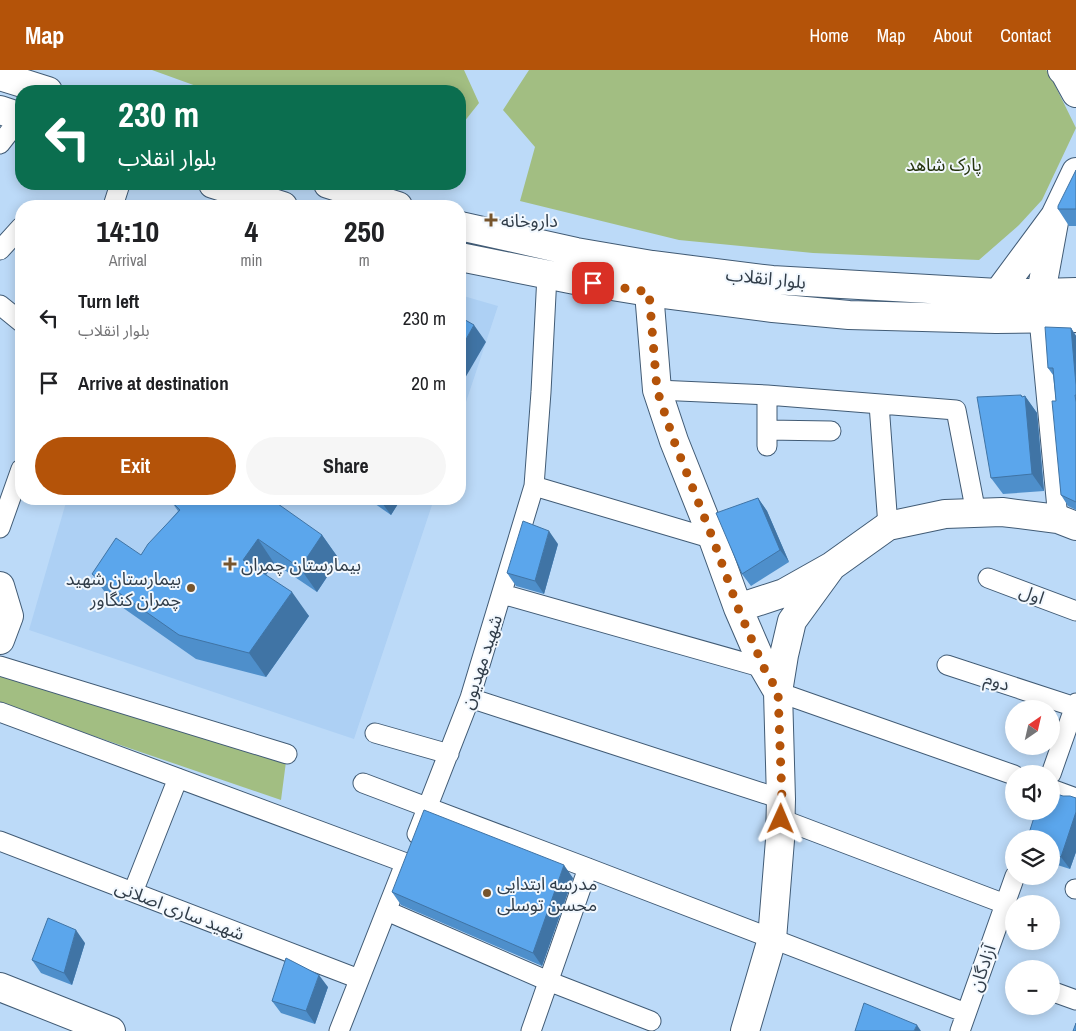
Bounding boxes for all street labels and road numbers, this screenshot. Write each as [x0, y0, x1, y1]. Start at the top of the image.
street label: بلوار انقلاب [725, 261, 807, 295]
street label: اول [1016, 578, 1048, 610]
street label: شهید مهدیون [454, 612, 508, 712]
street label: دوم [980, 665, 1013, 699]
street label: شهید ساری اصلانی [112, 874, 248, 946]
street label: آزادگان [962, 940, 1002, 995]

